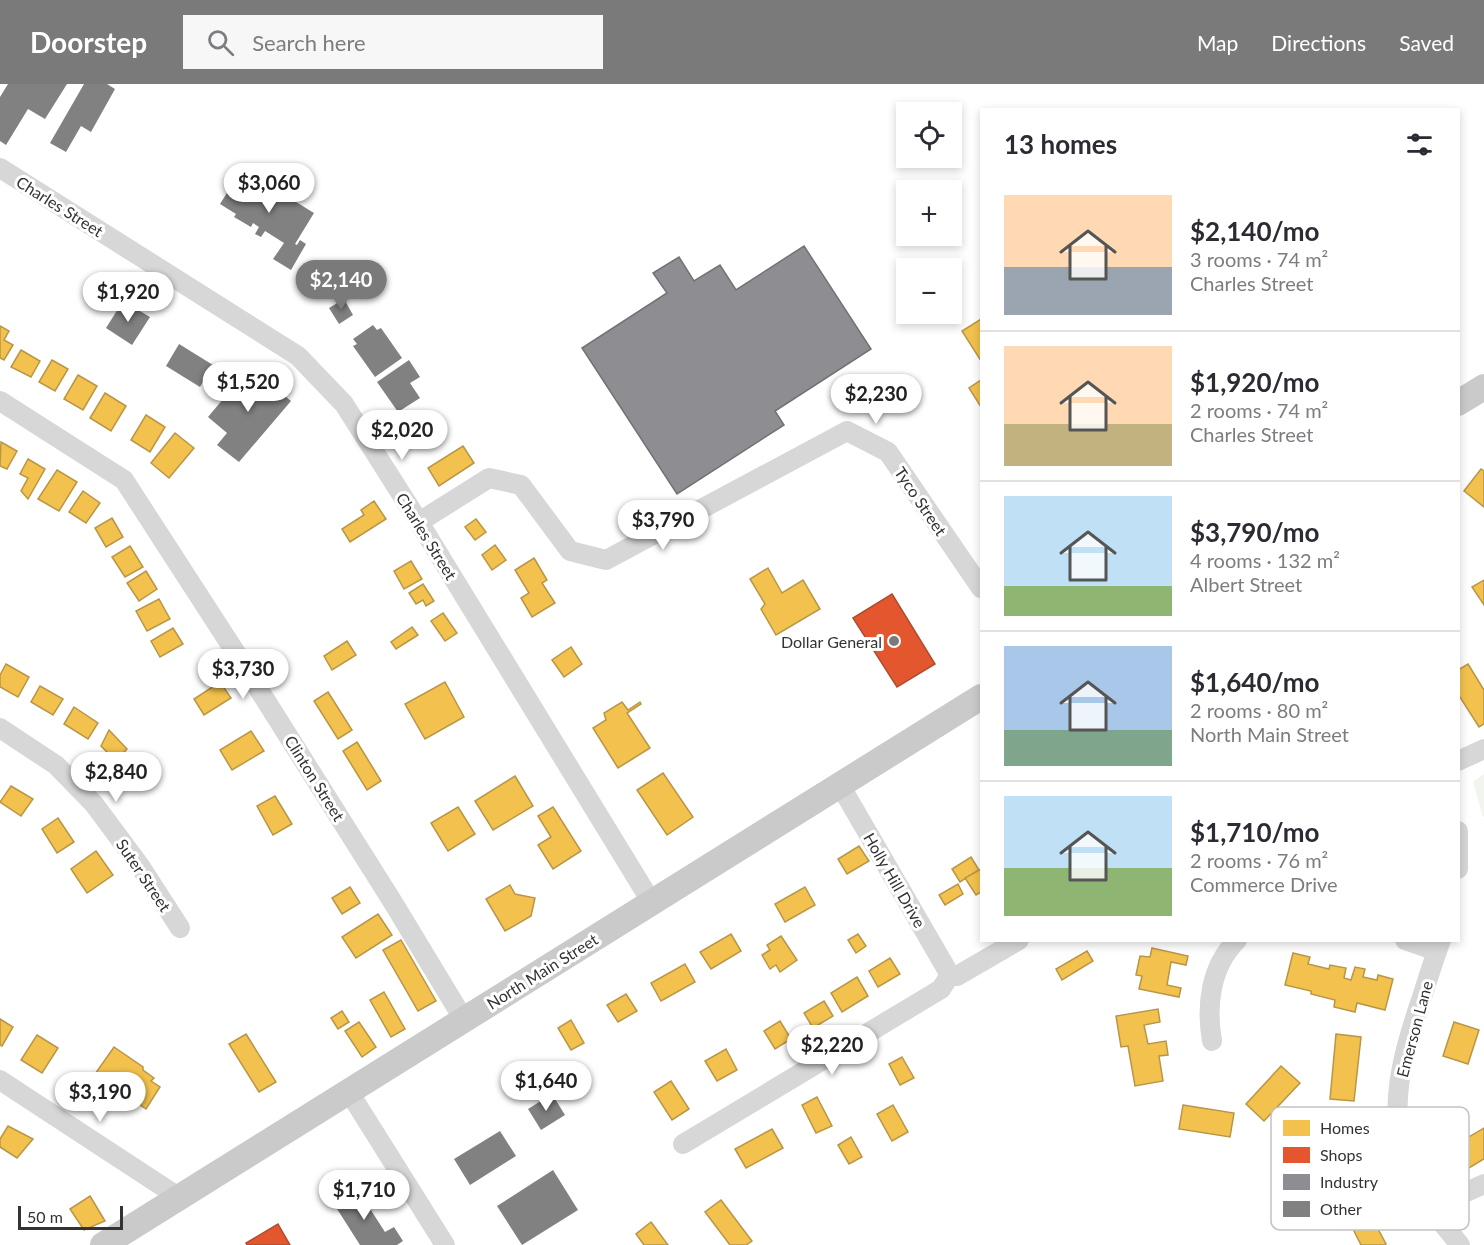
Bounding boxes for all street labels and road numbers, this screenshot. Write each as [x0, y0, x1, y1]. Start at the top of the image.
street label: Charles Street [13, 172, 107, 240]
street label: Tyco Street [891, 463, 951, 539]
street label: Charles Street [393, 489, 461, 583]
street label: Clinton Street [281, 732, 349, 824]
street label: Holly Hill Drive [860, 829, 930, 931]
street label: Suter Street [113, 835, 175, 915]
street label: North Main Street [483, 929, 601, 1013]
street label: Emerson Lane [1392, 979, 1436, 1079]

